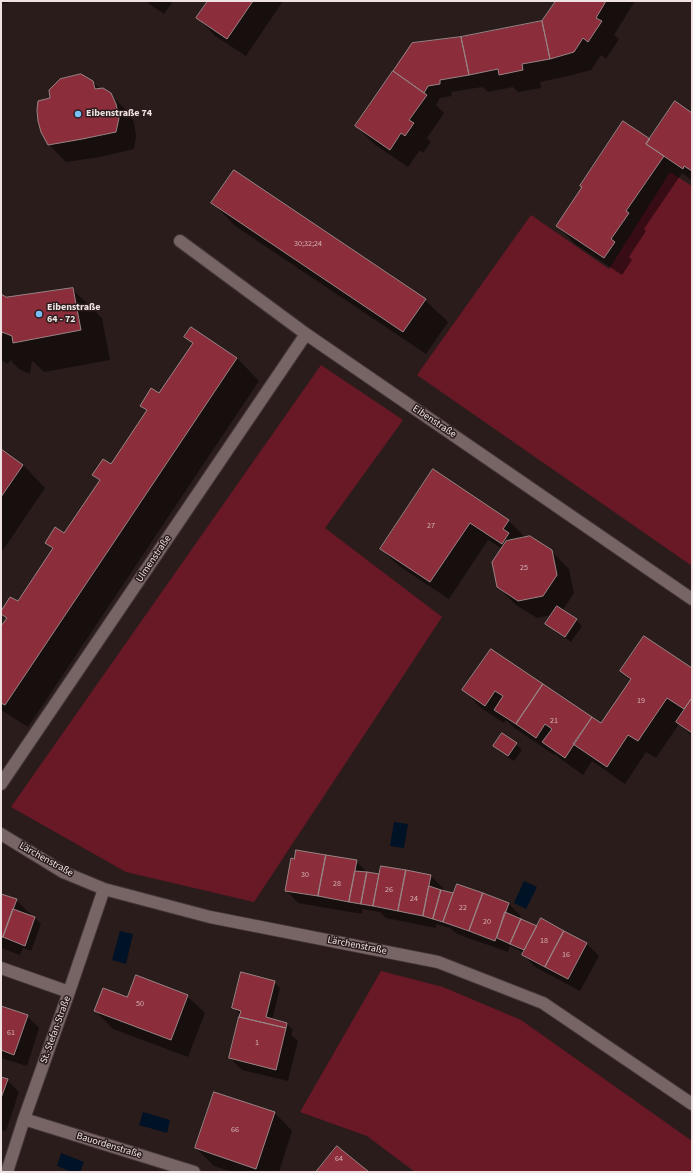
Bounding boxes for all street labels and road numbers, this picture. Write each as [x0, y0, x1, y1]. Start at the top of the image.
street label: Eibenstraße [410, 403, 458, 441]
street label: Ulmenstraße [134, 533, 174, 585]
street label: Lärchenstraße [17, 840, 75, 880]
street label: Lärchenstraße [326, 934, 388, 958]
street label: St.-Stefan-Straße [38, 995, 74, 1065]
street label: Bauordenstraße [75, 1130, 143, 1162]

